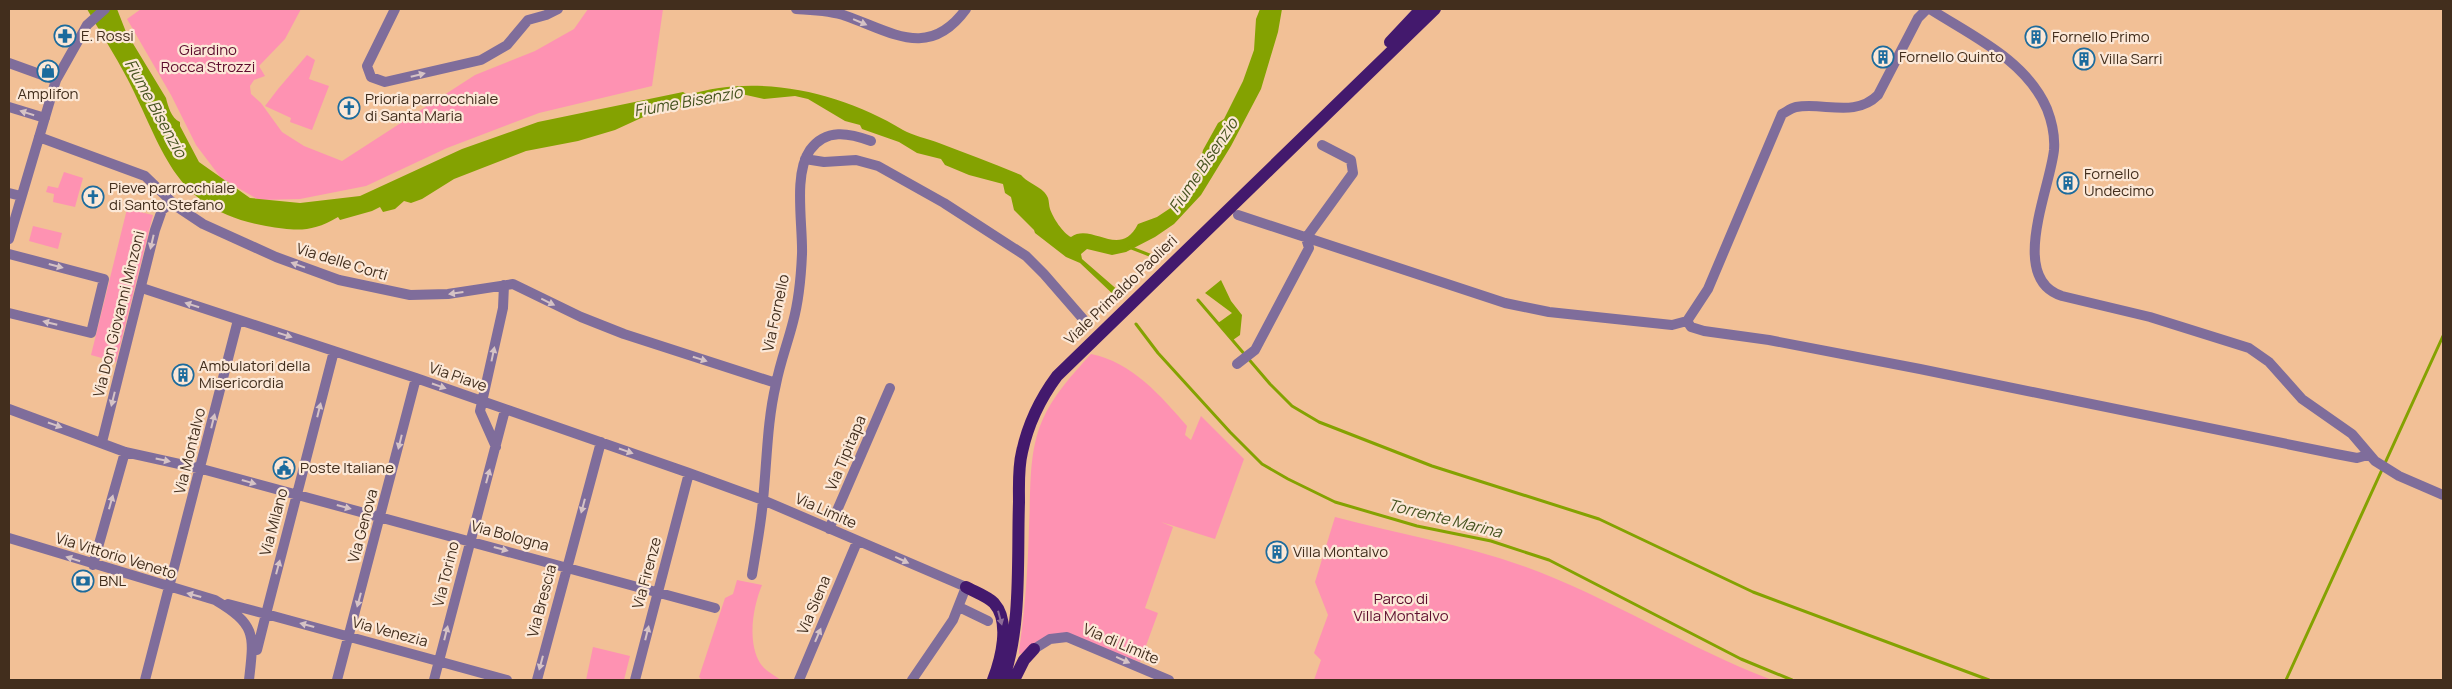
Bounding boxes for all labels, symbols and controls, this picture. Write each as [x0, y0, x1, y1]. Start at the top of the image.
one-way arrow [853, 18, 868, 26]
pharmacy icon: E. Rossi [53, 24, 77, 48]
place label: E. Rossi [81, 25, 134, 46]
building icon: Fornello Primo [2024, 25, 2048, 49]
place label: Fornello Primo [2052, 26, 2150, 47]
park label: Giardino Rocca Strozzi [161, 39, 255, 77]
building icon: Fornello Quinto [1871, 45, 1895, 69]
place label: Fornello Quinto [1899, 46, 2004, 67]
building icon: Villa Sarri [2072, 47, 2096, 71]
place label: Villa Sarri [2100, 48, 2163, 69]
water label: Fiume Bisenzio [120, 55, 193, 163]
shop icon: Amplifon [36, 59, 60, 83]
one-way arrow [410, 71, 425, 79]
water label: Fiume Bisenzio [632, 80, 745, 121]
place label: Amplifon [18, 83, 79, 104]
place label: Prioria parrocchiale di Santa Maria [365, 88, 498, 126]
church icon: Prioria parrocchiale di Santa Maria [337, 96, 361, 120]
one-way arrow [19, 109, 34, 116]
water label: Fiume Bisenzio [1163, 112, 1244, 217]
place label: Fornello Undecimo [2084, 163, 2154, 201]
building icon: Fornello Undecimo [2056, 171, 2080, 195]
place label: Pieve parrocchiale di Santo Stefano [109, 177, 235, 215]
church icon: Pieve parrocchiale di Santo Stefano [81, 185, 105, 209]
street label: Via Don Giovanni Minzoni [88, 229, 149, 399]
street label: Viale Primaldo Paolieri [1059, 230, 1182, 349]
one-way arrow [148, 234, 156, 249]
street label: Via delle Corti [294, 238, 390, 285]
one-way arrow [290, 261, 305, 268]
one-way arrow [48, 262, 63, 270]
street label: Via Fornello [757, 272, 794, 354]
one-way arrow [447, 289, 463, 297]
one-way arrow [541, 298, 556, 306]
one-way arrow [185, 301, 200, 308]
one-way arrow [42, 319, 57, 327]
one-way arrow [278, 331, 293, 339]
one-way arrow [489, 346, 497, 361]
place label: Ambulatori della Misericordia [199, 355, 310, 393]
one-way arrow [693, 356, 708, 364]
street label: Via Piave [426, 357, 490, 396]
building icon: Ambulatori della Misericordia [171, 363, 195, 387]
one-way arrow [432, 382, 447, 390]
one-way arrow [109, 392, 117, 407]
one-way arrow [315, 402, 323, 417]
street label: Via Montalvo [169, 406, 210, 496]
street label: Via Tipitapa [820, 412, 871, 494]
one-way arrow [209, 414, 217, 429]
one-way arrow [47, 422, 62, 429]
one-way arrow [396, 435, 404, 450]
one-way arrow [618, 448, 633, 455]
one-way arrow [156, 456, 171, 464]
public building icon: Poste Italiane [272, 456, 296, 480]
place label: Poste Italiane [300, 457, 394, 478]
one-way arrow [484, 468, 492, 483]
one-way arrow [241, 478, 256, 486]
street label: Via Milano [254, 486, 293, 558]
street label: Via Genova [343, 487, 382, 565]
street label: Via Limite [792, 488, 861, 534]
water label: Torrente Marina [1386, 493, 1505, 543]
one-way arrow [107, 494, 115, 509]
one-way arrow [579, 499, 587, 514]
one-way arrow [336, 504, 351, 512]
street label: Via Bologna [469, 515, 552, 556]
street label: Via Vittorio Veneto [53, 527, 179, 584]
street label: Via Firenze [627, 534, 666, 611]
street label: Via Torino [427, 539, 464, 609]
building icon: Villa Montalvo [1265, 540, 1289, 564]
place label: Villa Montalvo [1293, 541, 1388, 562]
one-way arrow [493, 545, 509, 553]
one-way arrow [66, 555, 81, 562]
one-way arrow [895, 557, 909, 565]
one-way arrow [274, 560, 282, 575]
street label: Via Brescia [522, 562, 561, 640]
bank icon: BNL [71, 569, 95, 593]
place label: BNL [99, 570, 126, 591]
street label: Via Siena [792, 572, 835, 638]
park label: Parco di Villa Montalvo [1353, 588, 1449, 626]
one-way arrow [187, 590, 202, 598]
one-way arrow [354, 592, 362, 607]
street label: Via Venezia [350, 611, 430, 652]
one-way arrow [997, 611, 1005, 626]
street label: Via di Limite [1080, 618, 1163, 669]
one-way arrow [300, 621, 315, 629]
one-way arrow [442, 625, 450, 641]
one-way arrow [643, 626, 651, 641]
one-way arrow [814, 627, 822, 642]
one-way arrow [537, 656, 545, 671]
one-way arrow [1116, 656, 1130, 664]

